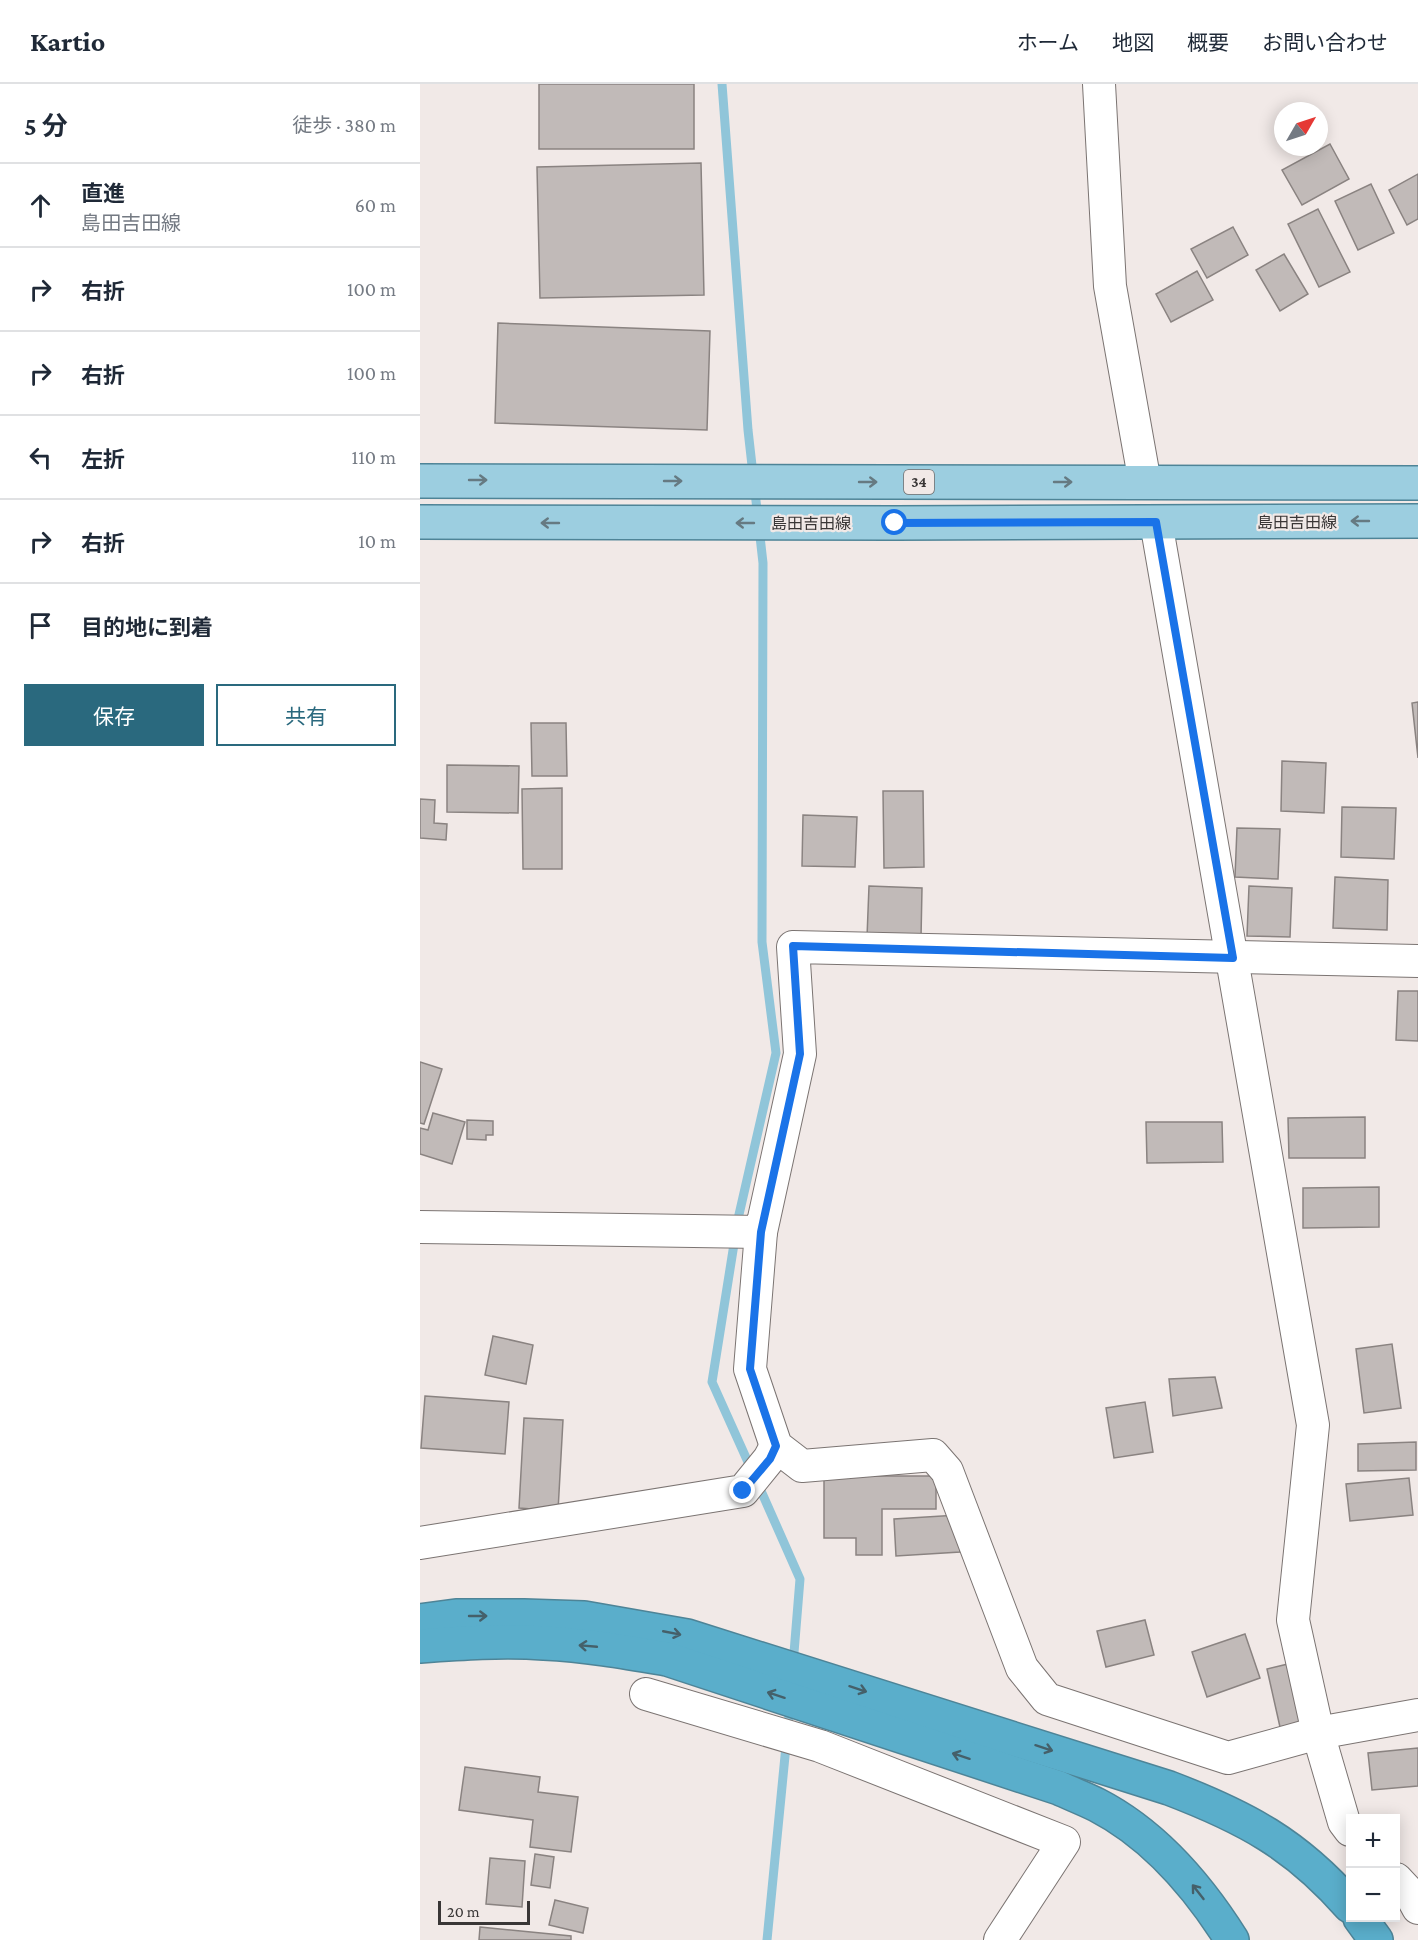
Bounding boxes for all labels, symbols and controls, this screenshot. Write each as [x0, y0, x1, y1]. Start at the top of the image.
text: Kartio [30, 26, 105, 57]
text: ホーム [1017, 31, 1079, 55]
text: 地図 [1112, 31, 1154, 55]
text: 概要 [1187, 31, 1229, 55]
text: お問い合わせ [1262, 31, 1388, 55]
north arrow [1274, 102, 1328, 156]
text: 5 分 [24, 112, 68, 141]
text: 徒歩 · 380 m [292, 114, 396, 136]
text: 直進 [81, 181, 125, 206]
icon: ahead [24, 189, 57, 222]
text: 60 m [355, 194, 396, 216]
text: 島田吉田線 [81, 212, 181, 234]
icon: right [24, 273, 57, 306]
text: 100 m [347, 278, 396, 300]
text: 右折 [81, 279, 125, 304]
icon: right [24, 357, 57, 390]
text: 100 m [347, 362, 396, 384]
text: 右折 [81, 363, 125, 388]
icon: left [24, 441, 57, 474]
text: 110 m [352, 446, 396, 468]
text: 左折 [81, 447, 125, 472]
road number: 34 [904, 470, 934, 494]
one-way arrow [468, 474, 488, 486]
one-way arrow [663, 475, 683, 487]
one-way arrow [858, 476, 878, 488]
one-way arrow [1053, 476, 1073, 488]
route start [881, 509, 907, 535]
street label: 島田吉田線 [1257, 514, 1337, 531]
street label: 島田吉田線 [771, 515, 851, 532]
one-way arrow [1350, 515, 1370, 527]
one-way arrow [540, 517, 560, 529]
one-way arrow [735, 517, 755, 529]
icon: right [24, 525, 57, 558]
text: 10 m [358, 530, 396, 552]
text: 右折 [81, 531, 125, 556]
icon: arrive [24, 609, 57, 642]
text: 目的地に到着 [81, 615, 213, 640]
button: 保存 [24, 684, 204, 746]
button: 共有 [216, 684, 396, 746]
route end [729, 1477, 755, 1503]
one-way arrow [468, 1610, 488, 1622]
one-way arrow [662, 1628, 681, 1639]
one-way arrow [578, 1641, 598, 1652]
one-way arrow [848, 1685, 867, 1696]
one-way arrow [767, 1689, 786, 1700]
one-way arrow [1034, 1743, 1053, 1754]
one-way arrow [952, 1750, 971, 1761]
map controls [1346, 1814, 1400, 1922]
button: + [1346, 1814, 1400, 1868]
button: − [1346, 1868, 1400, 1922]
one-way arrow [1192, 1884, 1205, 1900]
scale bar [438, 1898, 530, 1926]
text: 20 m [447, 1903, 480, 1920]

